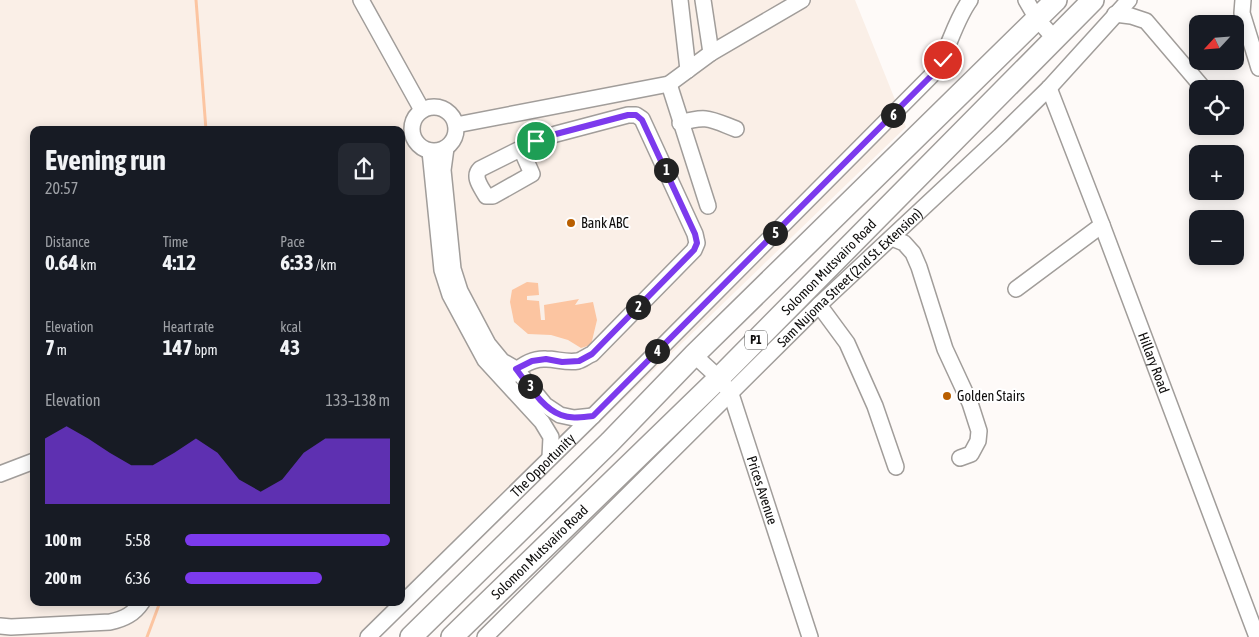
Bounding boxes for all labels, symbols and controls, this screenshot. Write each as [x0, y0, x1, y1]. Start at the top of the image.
north arrow [1189, 15, 1244, 70]
map controls [1189, 15, 1244, 265]
pin [922, 39, 964, 81]
icon: check [929, 46, 957, 74]
button: locate [1189, 80, 1244, 135]
pin: 6 [880, 102, 906, 128]
text: 6 [890, 107, 897, 123]
pin [515, 120, 557, 162]
icon: arrive [522, 127, 550, 155]
button: share [338, 143, 390, 195]
text: Evening run [45, 144, 166, 176]
button: + [1189, 145, 1244, 200]
pin: 1 [654, 158, 678, 182]
text: 1 [663, 162, 670, 178]
text: 20:57 [45, 179, 78, 197]
street label: Sam Nujoma Street (2nd St. Extension) [774, 205, 925, 350]
button: − [1189, 210, 1244, 265]
place label: Bank ABC [581, 215, 630, 231]
street label: Solomon Mutsvairo Road [778, 216, 879, 318]
marker: Bank ABC [565, 217, 577, 229]
pin: 5 [762, 220, 788, 246]
text: 5 [772, 225, 779, 241]
text: Distance [45, 234, 90, 250]
text: Time [163, 234, 188, 250]
text: Pace [280, 234, 305, 250]
text: 0.64 [45, 250, 78, 274]
text: 4:12 [163, 250, 196, 274]
text: 6:33 [280, 250, 314, 274]
text: km [78, 257, 97, 273]
text: /km [314, 257, 337, 273]
pin: 2 [626, 294, 650, 320]
text: 2 [635, 299, 642, 315]
text: Elevation [45, 319, 94, 335]
text: Heart rate [163, 319, 214, 335]
text: kcal [280, 319, 302, 335]
road number: P1 [745, 330, 767, 350]
street label: Hillary Road [1135, 330, 1173, 395]
text: 7 [45, 335, 55, 359]
text: 147 [163, 335, 192, 359]
text: 43 [280, 335, 300, 359]
pin: 4 [644, 338, 670, 364]
text: m [55, 342, 67, 358]
text: bpm [192, 342, 218, 358]
text: 4 [654, 343, 661, 359]
pin: 3 [518, 374, 542, 398]
text: 3 [527, 378, 534, 394]
place label: Golden Stairs [957, 388, 1025, 404]
marker: Golden Stairs [941, 390, 953, 402]
text: Elevation [45, 391, 100, 409]
text: 133–138 m [326, 391, 390, 409]
street label: The Opportunity [507, 430, 578, 500]
street label: Prices Avenue [744, 454, 781, 527]
street label: Solomon Mutsvairo Road [488, 502, 591, 602]
text: 100 m [45, 531, 81, 549]
text: 5:58 [125, 531, 150, 549]
text: 200 m [45, 569, 81, 587]
text: 6:36 [125, 569, 150, 587]

